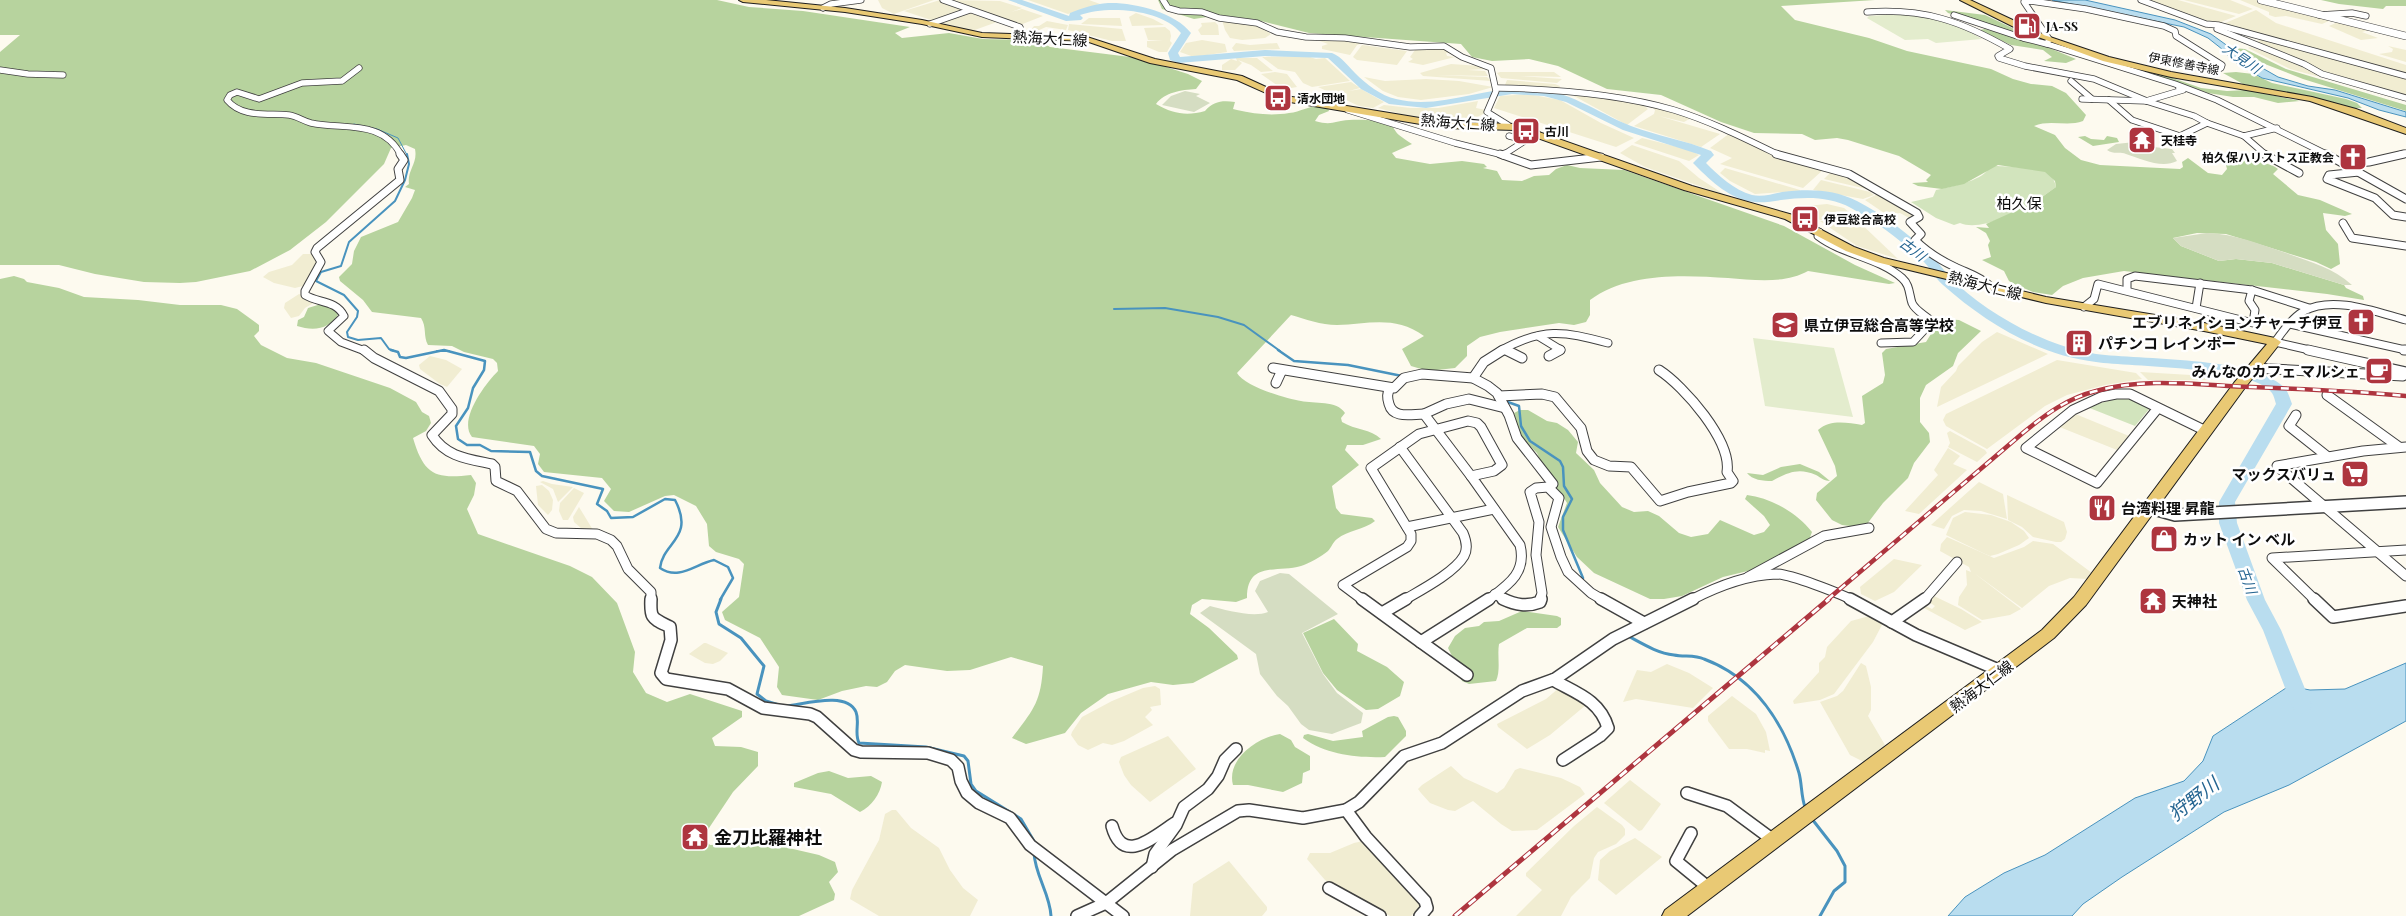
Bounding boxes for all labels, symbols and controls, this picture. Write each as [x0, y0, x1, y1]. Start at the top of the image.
fuel station icon: JA-SS [2012, 11, 2042, 41]
place label: JA-SS [2045, 18, 2078, 34]
street label: 熱海大仁線 [1012, 26, 1088, 50]
water label: 大見川 [2219, 38, 2266, 79]
street label: 伊東修善寺線 [2147, 48, 2221, 78]
bus stop icon: 清水団地 [1263, 83, 1293, 113]
place label: 清水団地 [1297, 90, 1345, 106]
street label: 熱海大仁線 [1420, 109, 1496, 135]
bus stop icon: 古川 [1511, 116, 1541, 146]
place label: 古川 [1545, 123, 1569, 139]
temple icon: 天桂寺 [2127, 125, 2157, 155]
place label: 天桂寺 [2161, 132, 2197, 148]
church icon: 柏久保ハリストス正教会 [2338, 142, 2368, 172]
place label: 柏久保ハリストス正教会 [2202, 149, 2334, 165]
district label: 柏久保 [1996, 193, 2042, 213]
bus stop icon: 伊豆総合高校 [1790, 204, 1820, 234]
place label: 伊豆総合高校 [1824, 211, 1896, 227]
water label: 古川 [1896, 233, 1931, 266]
street label: 熱海大仁線 [1946, 266, 2024, 304]
church icon: エブリネイションチャーチ伊豆 [2346, 307, 2376, 337]
school or university icon: 県立伊豆総合高等学校 [1770, 310, 1800, 340]
place label: エブリネイションチャーチ伊豆 [2132, 312, 2342, 332]
place label: 県立伊豆総合高等学校 [1804, 315, 1954, 335]
building icon: パチンコ レインボー [2064, 328, 2094, 358]
place label: パチンコ レインボー [2098, 333, 2237, 353]
cafe icon: みんなのカフェ マルシェ [2364, 356, 2394, 386]
place label: みんなのカフェ マルシェ [2192, 361, 2360, 381]
supermarket icon: マックスバリュ [2340, 459, 2370, 489]
place label: マックスバリュ [2231, 464, 2336, 484]
restaurant icon: 台湾料理 昇龍 [2087, 493, 2117, 523]
place label: 台湾料理 昇龍 [2121, 498, 2215, 518]
shop icon: カット イン ベル [2149, 524, 2179, 554]
place label: カット イン ベル [2183, 529, 2295, 549]
water label: 古川 [2234, 564, 2262, 598]
temple icon: 天神社 [2138, 586, 2168, 616]
place label: 天神社 [2172, 591, 2217, 611]
street label: 熱海大仁線 [1945, 655, 2017, 717]
water label: 狩野川 [2163, 769, 2225, 826]
temple icon: 金刀比羅神社 [680, 822, 710, 852]
place label: 金刀比羅神社 [714, 825, 822, 849]

